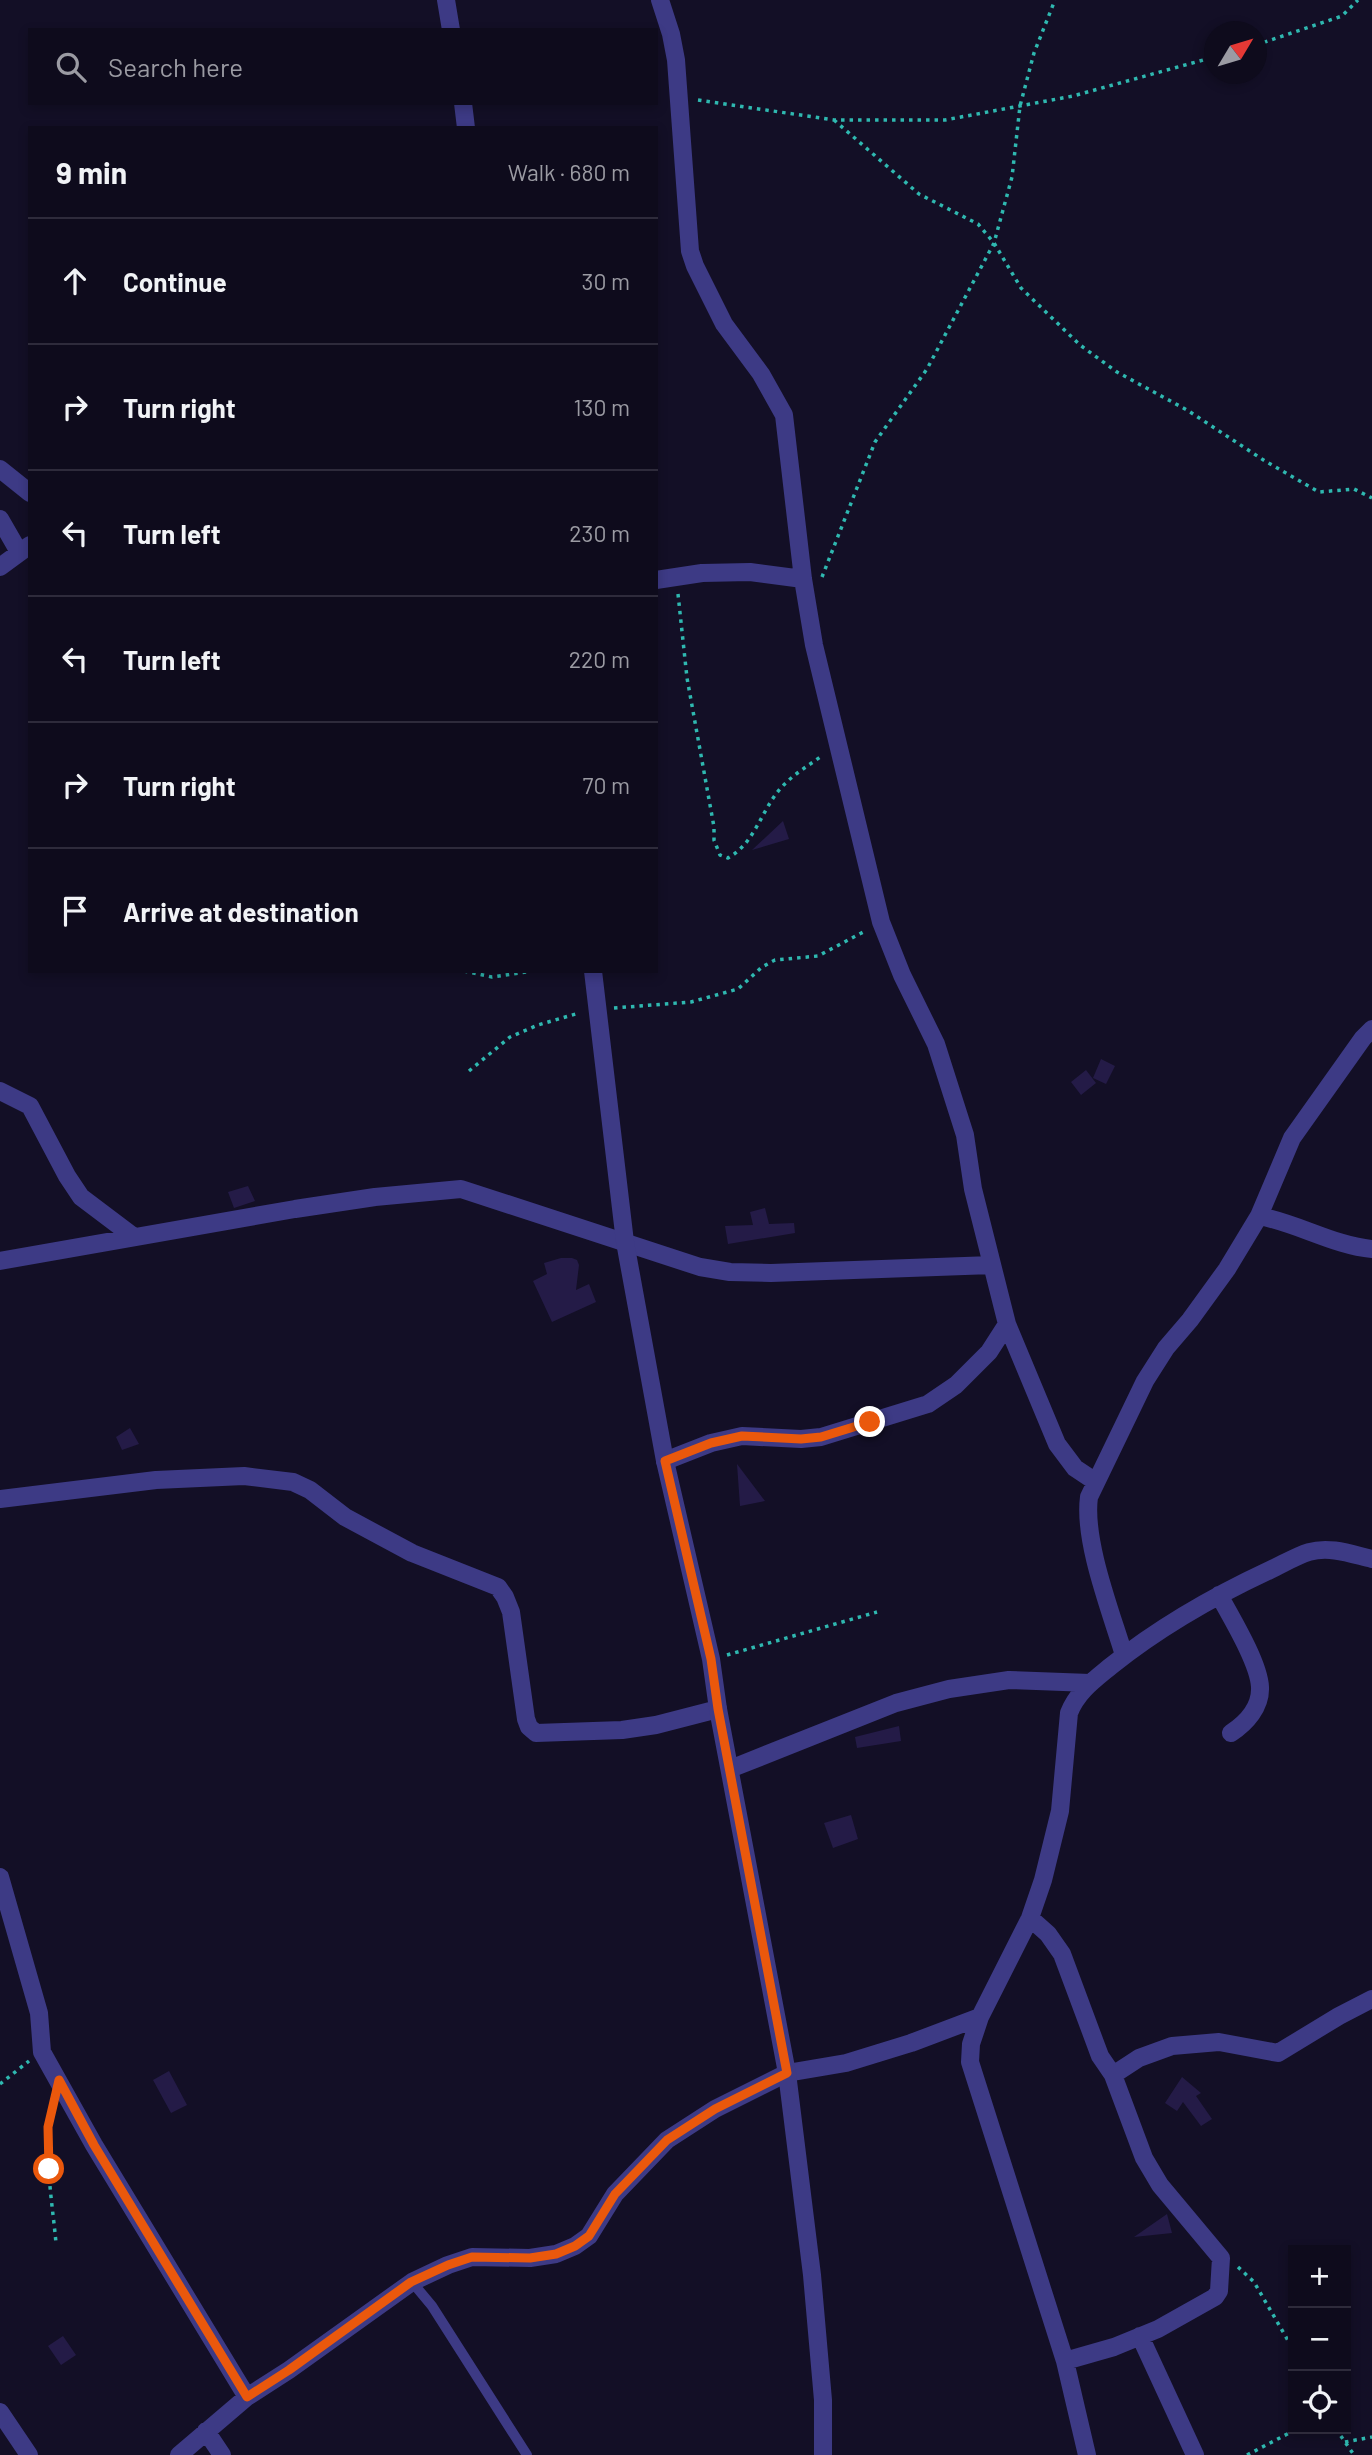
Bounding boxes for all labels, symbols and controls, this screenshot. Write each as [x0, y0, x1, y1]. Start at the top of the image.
north arrow [1204, 21, 1267, 84]
search box [28, 28, 658, 105]
icon: search [52, 48, 90, 86]
text: Search here [108, 51, 243, 82]
text: 9 min [56, 154, 127, 190]
text: Walk · 680 m [508, 158, 630, 186]
icon: ahead [56, 262, 94, 300]
text: Continue [123, 266, 227, 297]
text: 30 m [582, 267, 630, 295]
icon: right [56, 388, 94, 426]
text: Turn right [123, 392, 236, 423]
text: 130 m [573, 393, 630, 421]
icon: left [56, 514, 94, 552]
text: Turn left [123, 518, 221, 549]
text: 230 m [569, 519, 630, 547]
icon: left [56, 640, 94, 678]
text: Turn left [123, 644, 221, 675]
text: 220 m [569, 645, 630, 673]
icon: right [56, 766, 94, 804]
text: Turn right [123, 770, 236, 801]
text: 70 m [583, 771, 630, 799]
icon: arrive [56, 892, 94, 930]
text: Arrive at destination [123, 896, 359, 927]
route end [854, 1406, 885, 1437]
route start [33, 2153, 64, 2184]
map controls [1288, 2245, 1351, 2434]
button: + [1288, 2245, 1351, 2308]
button: − [1288, 2308, 1351, 2371]
button: locate [1288, 2371, 1351, 2434]

